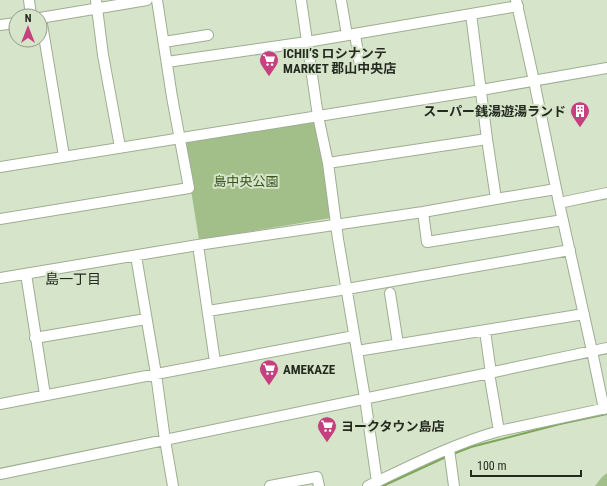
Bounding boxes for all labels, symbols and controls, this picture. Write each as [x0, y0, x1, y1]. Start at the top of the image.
north arrow [8, 8, 48, 48]
text: N [25, 12, 32, 25]
place label: ICHII’S ロシナンテ MARKET 郡山中央店 [283, 46, 396, 76]
supermarket icon: ICHII’S ロシナンテ MARKET 郡山中央店 [258, 49, 280, 77]
building icon: スーパー銭湯遊湯ランド [569, 100, 591, 128]
place label: スーパー銭湯遊湯ランド [423, 104, 566, 119]
park label: 島中央公園 [213, 174, 279, 189]
district label: 島一丁目 [45, 271, 101, 287]
supermarket icon: AMEKAZE [258, 358, 280, 386]
place label: AMEKAZE [283, 362, 336, 377]
supermarket icon: ヨークタウン島店 [316, 415, 338, 443]
place label: ヨークタウン島店 [341, 419, 444, 434]
scale bar [471, 452, 581, 478]
text: 100 m [477, 459, 507, 473]

